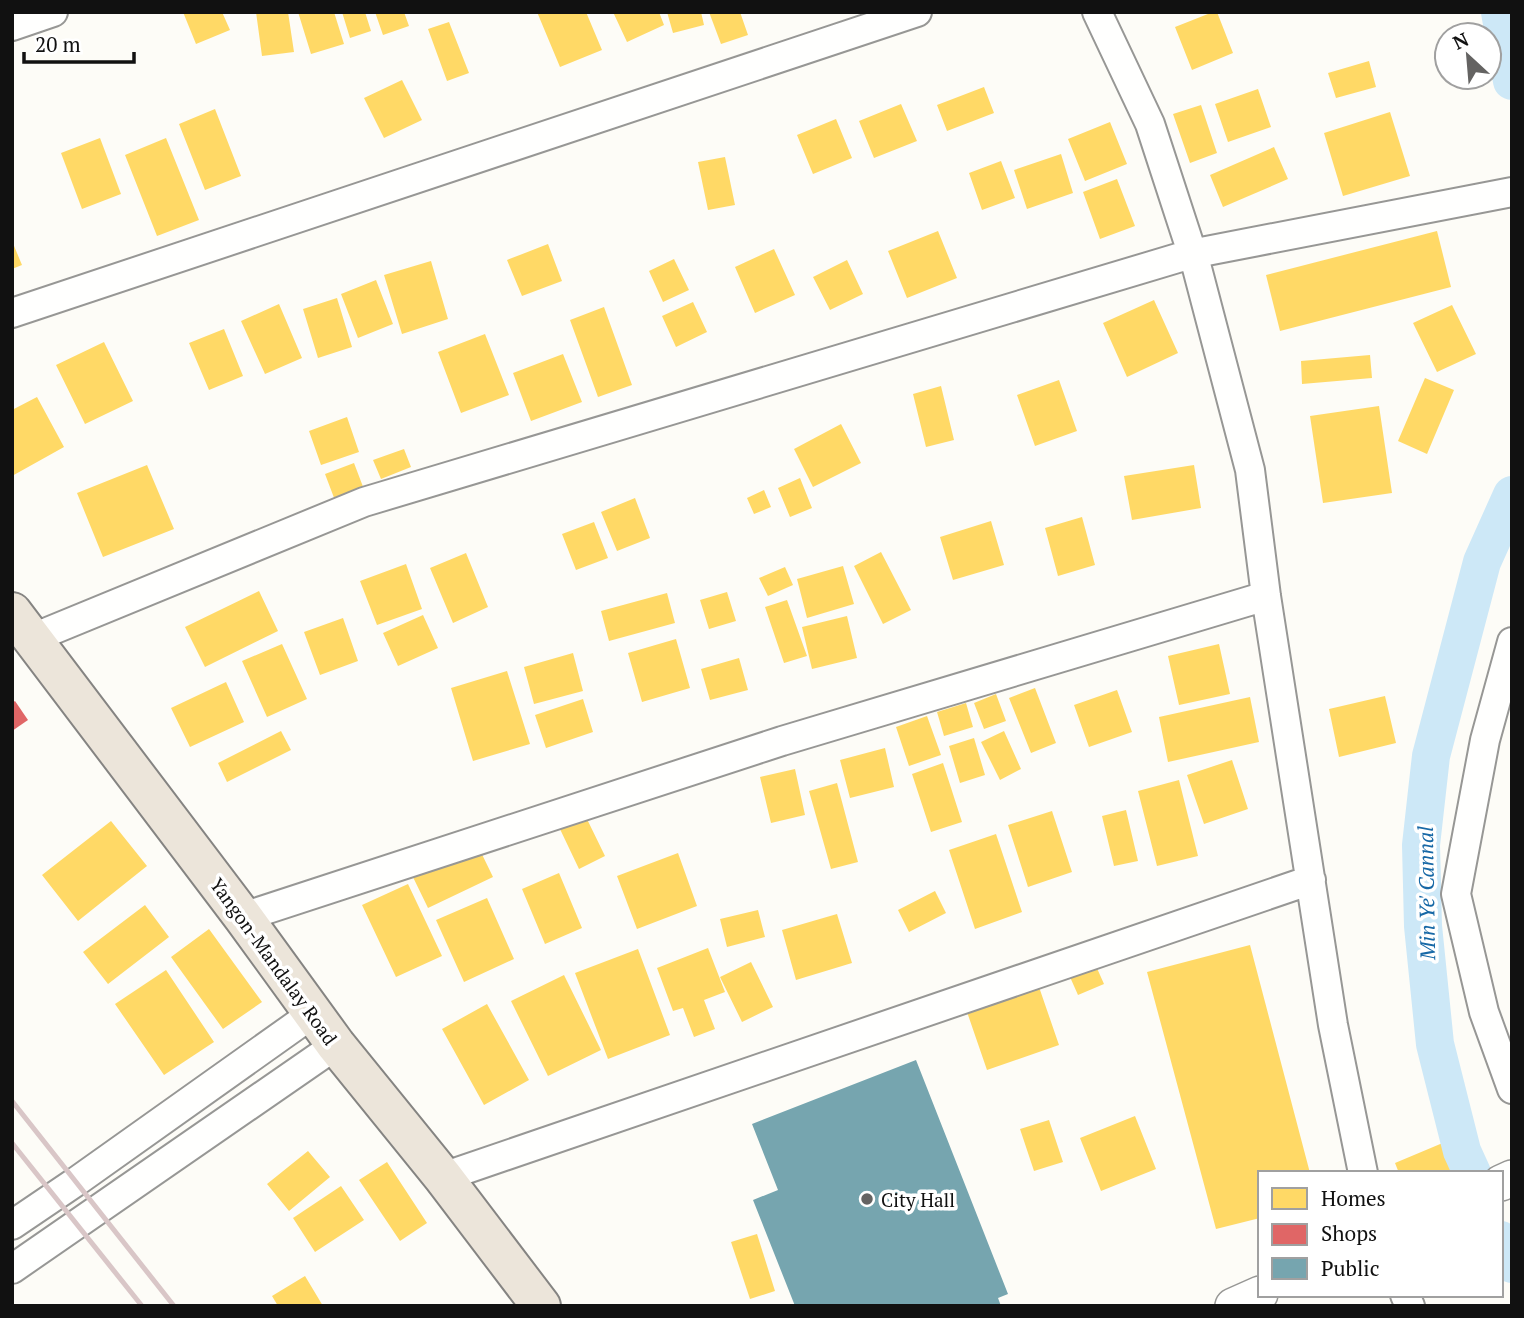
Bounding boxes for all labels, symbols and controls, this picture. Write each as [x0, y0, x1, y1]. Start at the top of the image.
scale bar [24, 21, 135, 65]
north arrow [1433, 21, 1503, 91]
text: N [1448, 26, 1473, 55]
text: 20 m [35, 30, 81, 58]
water label: Min Ye' Cannal [1411, 826, 1441, 961]
street label: Yangon-Mandalay Road [205, 872, 343, 1050]
legend [1258, 1171, 1503, 1297]
text: Homes [1321, 1184, 1386, 1212]
place label: City Hall [881, 1187, 955, 1212]
marker: City Hall [859, 1191, 875, 1207]
text: Shops [1321, 1219, 1377, 1247]
text: Public [1321, 1254, 1379, 1282]

